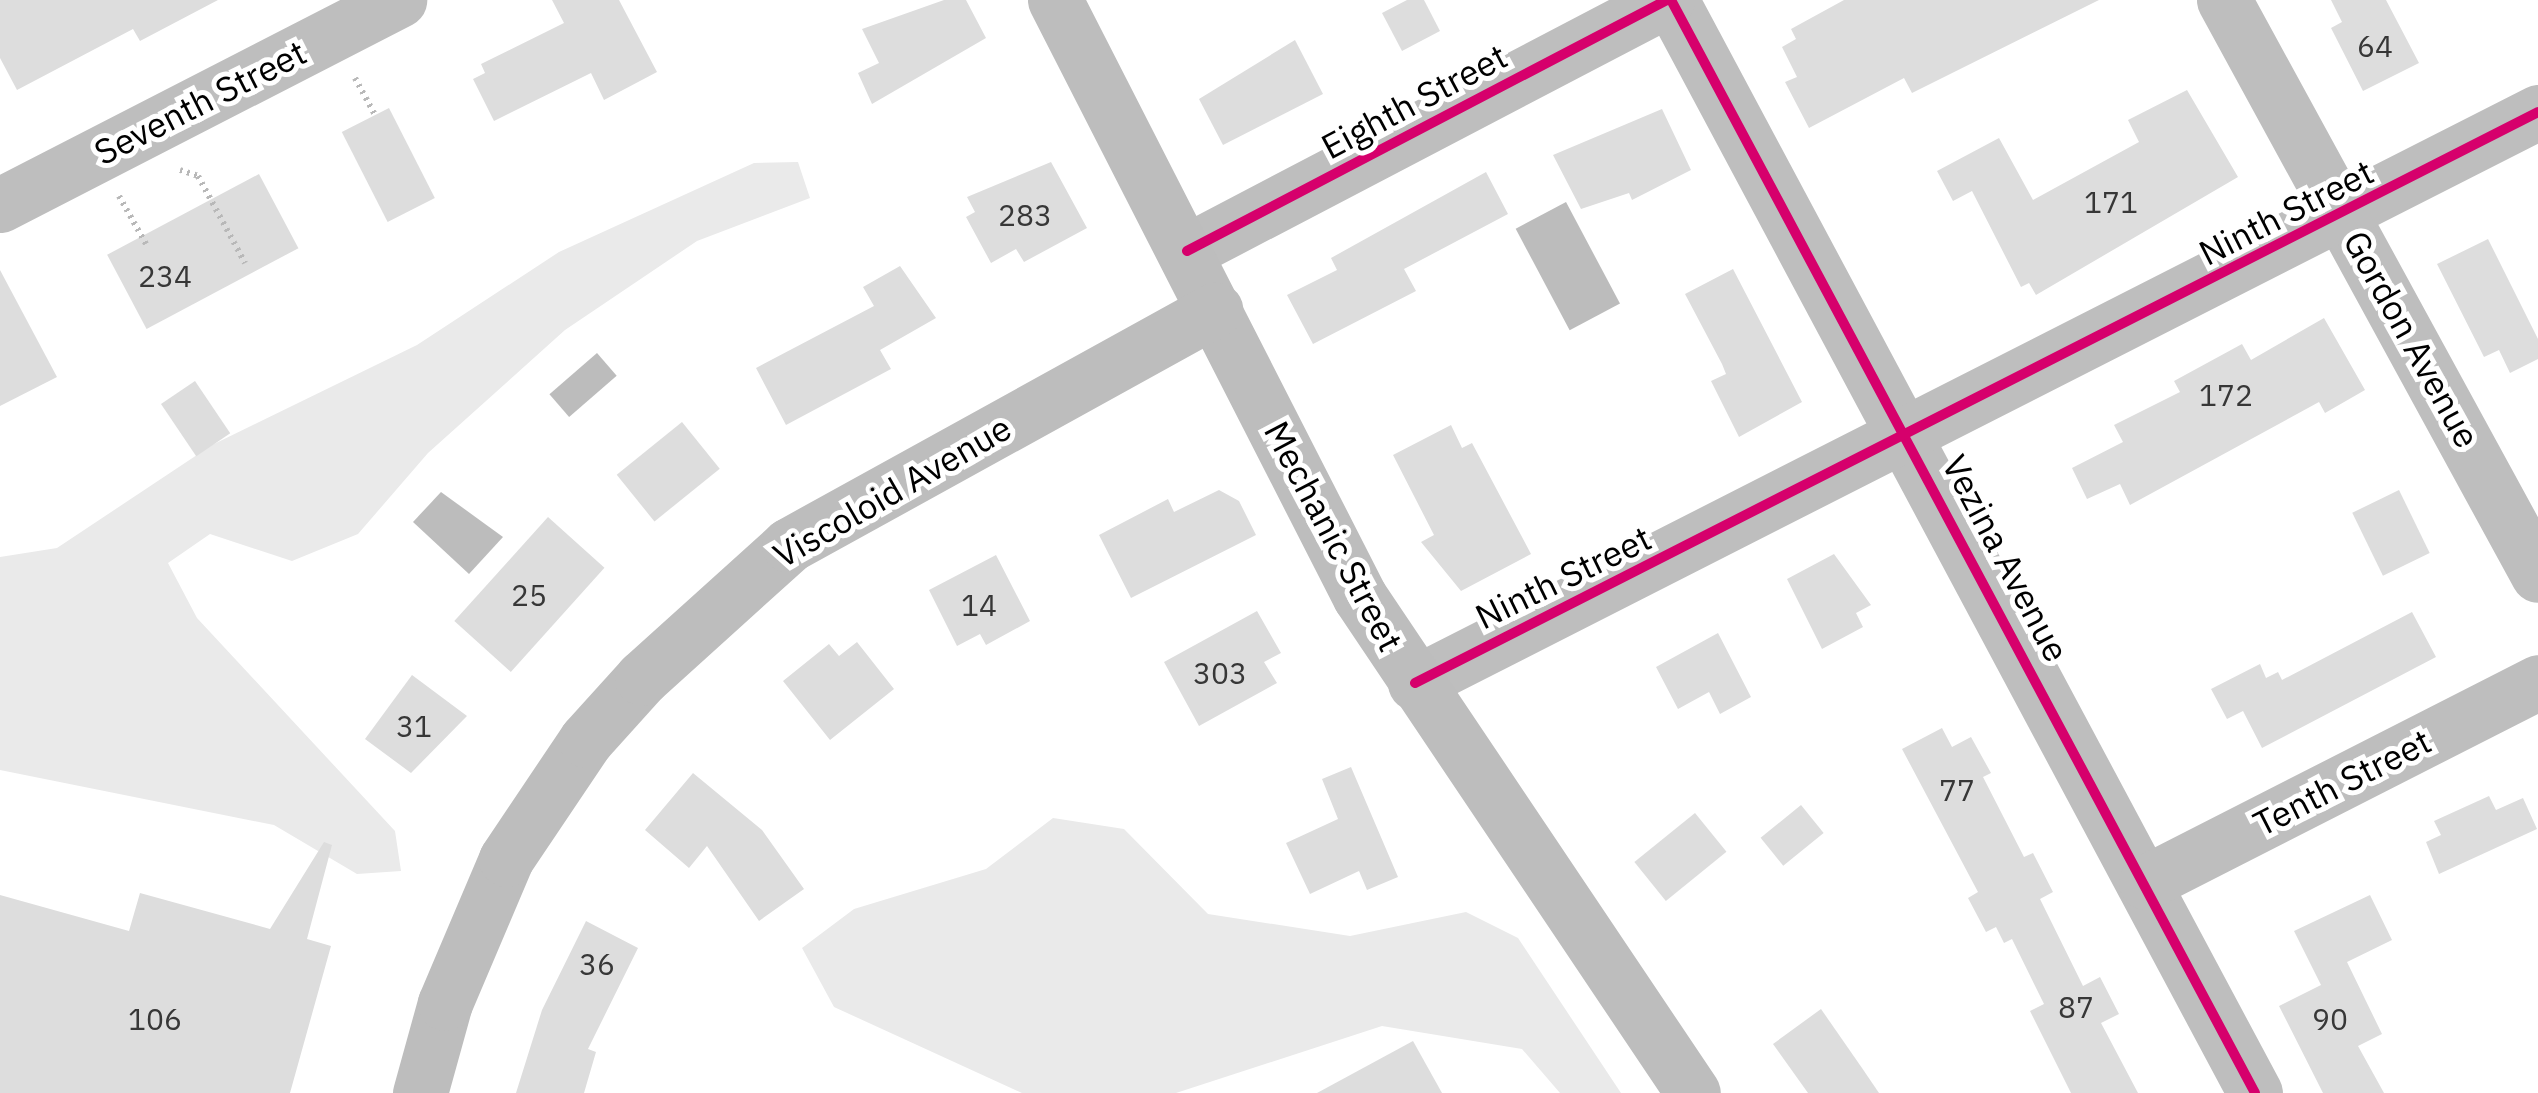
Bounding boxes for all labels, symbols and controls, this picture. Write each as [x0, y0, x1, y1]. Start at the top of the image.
house number: 64 [2357, 28, 2393, 64]
street label: Seventh Street [87, 31, 313, 173]
street label: Eighth Street [1314, 35, 1514, 167]
street label: Ninth Street [2192, 150, 2380, 274]
house number: 171 [2084, 184, 2138, 220]
house number: 283 [998, 197, 1052, 233]
street label: Gordon Avenue [2335, 223, 2489, 455]
house number: 234 [138, 258, 192, 294]
house number: 172 [2199, 377, 2253, 413]
street label: Viscoloid Avenue [766, 406, 1018, 576]
street label: Mechanic Street [1256, 414, 1412, 658]
street label: Vezina Avenue [1934, 447, 2078, 669]
street label: Ninth Street [1468, 517, 1658, 637]
house number: 25 [511, 577, 547, 613]
house number: 14 [961, 587, 997, 623]
house number: 303 [1193, 655, 1247, 691]
house number: 31 [396, 708, 432, 744]
street label: Tenth Street [2246, 719, 2438, 845]
house number: 77 [1939, 772, 1975, 808]
house number: 36 [579, 946, 615, 982]
house number: 87 [2058, 989, 2094, 1025]
house number: 106 [128, 1001, 182, 1037]
house number: 90 [2312, 1001, 2348, 1037]

